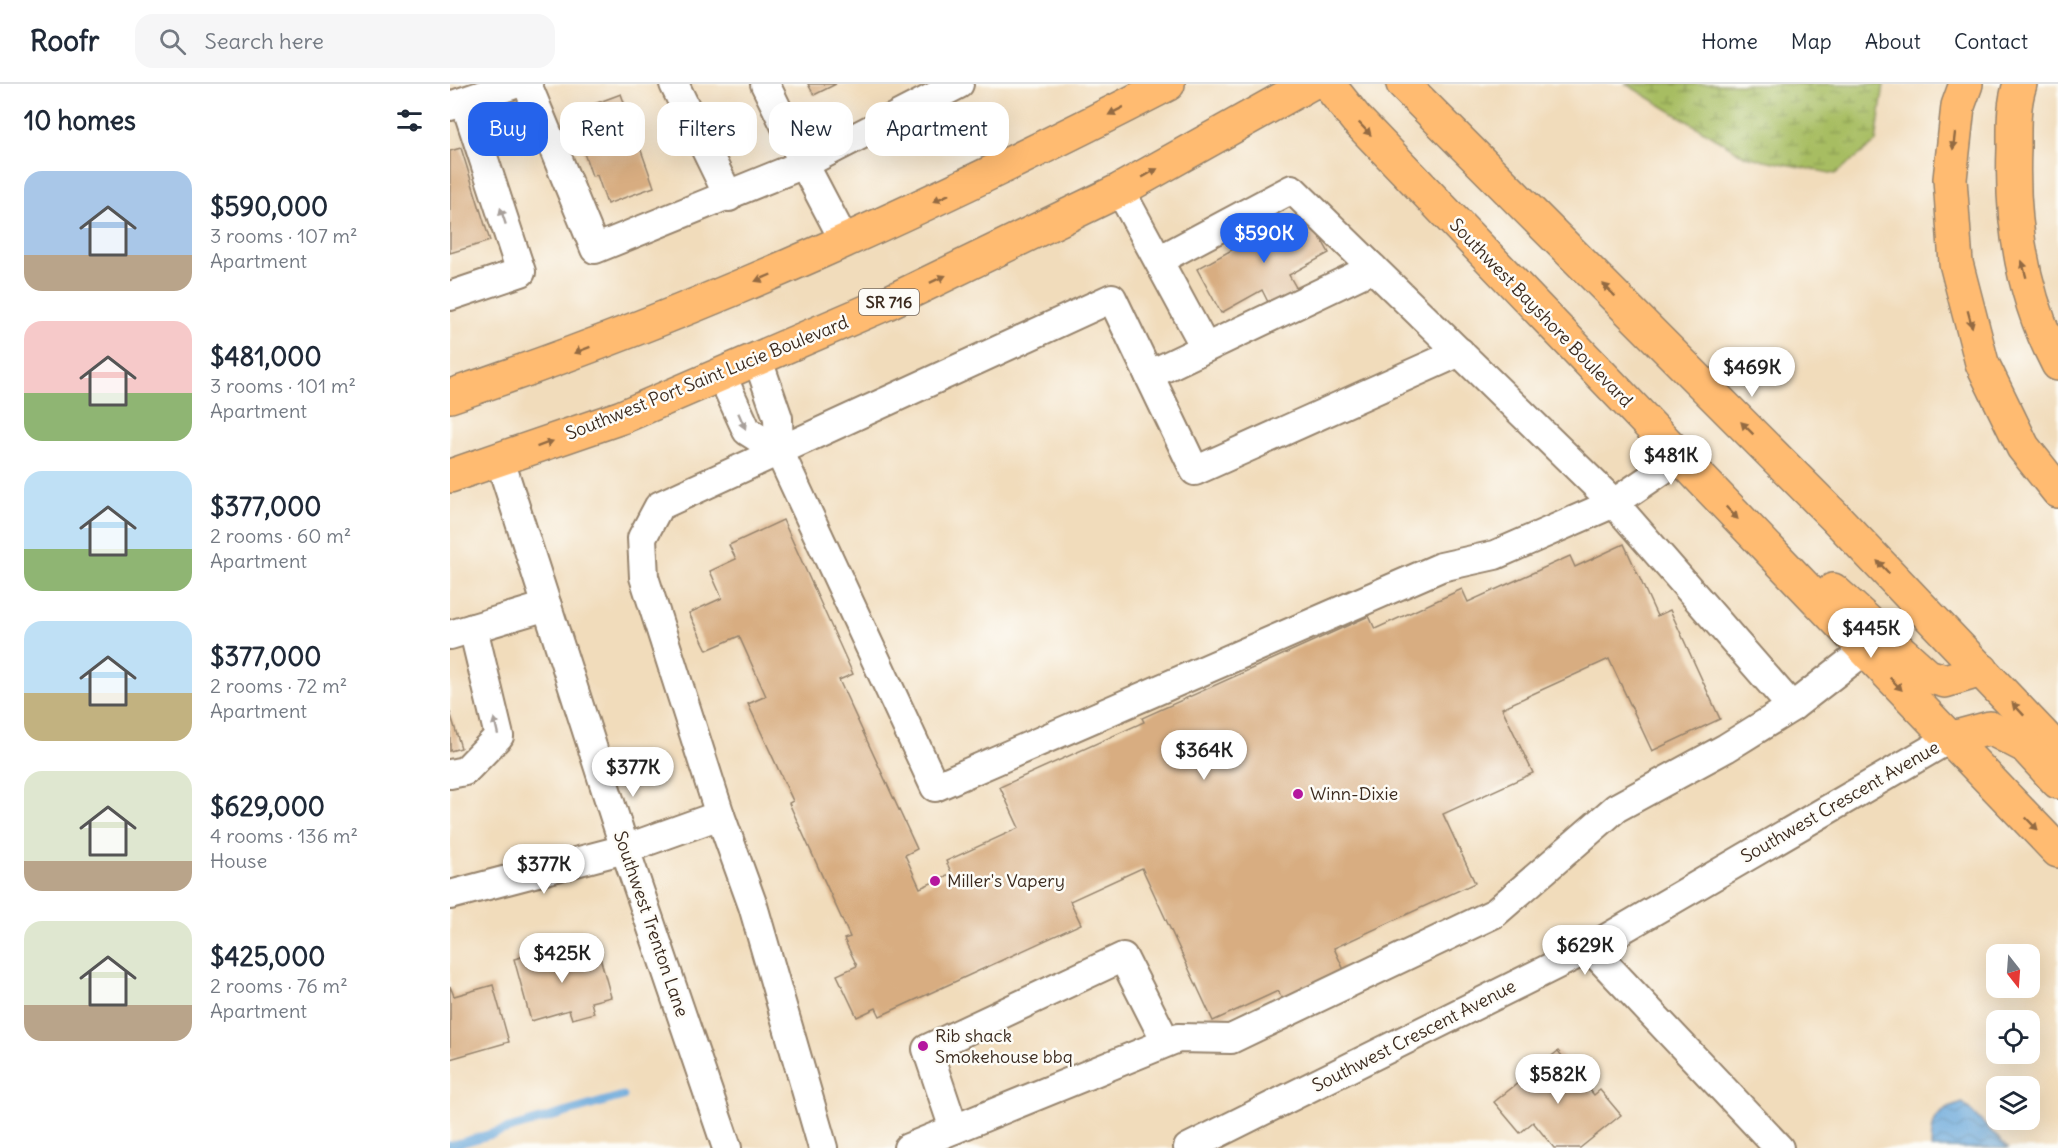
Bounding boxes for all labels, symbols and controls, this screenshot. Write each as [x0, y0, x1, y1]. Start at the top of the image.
search box [135, 14, 555, 68]
text: Roofr [30, 23, 99, 59]
icon: search [156, 25, 189, 58]
text: Search here [204, 27, 324, 55]
text: Home [1701, 28, 1758, 55]
text: Map [1791, 28, 1832, 55]
text: About [1865, 28, 1921, 55]
text: Contact [1954, 28, 2028, 55]
chip: Buy [468, 102, 548, 156]
chip: Rent [560, 102, 645, 156]
chip: Filters [657, 102, 757, 156]
chip: New [769, 102, 853, 156]
chip: Apartment [865, 102, 1009, 156]
text: 10 homes [24, 104, 136, 137]
icon: filters [393, 104, 426, 137]
one-way arrow [1107, 106, 1124, 116]
one-way arrow [1358, 121, 1371, 136]
one-way arrow [1949, 132, 1959, 151]
one-way arrow [1142, 168, 1159, 178]
text: $590,000 [210, 190, 328, 223]
one-way arrow [932, 193, 950, 203]
icon: home [72, 195, 144, 267]
one-way arrow [497, 207, 507, 225]
pin: $590K [1222, 213, 1306, 264]
street label: Southwest Bayshore Boulevard [1445, 213, 1638, 412]
text: $590K [1234, 220, 1294, 245]
text: 3 rooms · 107 m² [210, 223, 358, 248]
text: Apartment [210, 248, 307, 273]
one-way arrow [2019, 260, 2029, 278]
one-way arrow [754, 273, 772, 283]
one-way arrow [929, 275, 946, 284]
one-way arrow [1602, 284, 1616, 298]
road number: SR 716 [859, 289, 919, 315]
street label: Southwest Port Saint Lucie Boulevard [562, 310, 852, 445]
one-way arrow [1966, 310, 1976, 328]
text: $481,000 [210, 340, 322, 373]
icon: home [72, 345, 144, 417]
one-way arrow [573, 345, 591, 355]
pin: $469K [1710, 347, 1794, 398]
text: $469K [1723, 354, 1781, 379]
text: 3 rooms · 101 m² [210, 373, 356, 398]
text: Apartment [210, 398, 307, 423]
one-way arrow [737, 412, 747, 430]
one-way arrow [1740, 422, 1754, 436]
pin: $481K [1629, 435, 1713, 486]
one-way arrow [536, 439, 554, 449]
text: $481K [1644, 442, 1698, 467]
text: $377,000 [210, 490, 321, 523]
icon: home [72, 495, 144, 567]
one-way arrow [1725, 505, 1738, 520]
text: 2 rooms · 60 m² [210, 523, 351, 548]
text: Apartment [210, 548, 307, 573]
one-way arrow [1877, 561, 1891, 575]
pin: $445K [1829, 608, 1913, 659]
text: $445K [1842, 615, 1900, 640]
text: $377,000 [210, 640, 321, 673]
icon: home [72, 645, 144, 717]
text: 2 rooms · 72 m² [210, 673, 347, 698]
one-way arrow [1889, 677, 1903, 692]
text: Apartment [210, 698, 307, 723]
one-way arrow [2011, 701, 2025, 716]
one-way arrow [491, 717, 500, 736]
pin: $364K [1162, 730, 1246, 781]
street label: Southwest Crescent Avenue [1736, 735, 1943, 868]
text: $364K [1175, 737, 1233, 762]
pin: $377K [591, 747, 675, 798]
text: $377K [606, 754, 660, 779]
place label: Winn-Dixie [1310, 782, 1398, 805]
marker: Winn-Dixie [1291, 787, 1305, 801]
text: $629,000 [210, 790, 325, 823]
icon: home [72, 795, 144, 867]
one-way arrow [2025, 816, 2038, 831]
text: 4 rooms · 136 m² [210, 823, 358, 848]
street label: Southwest Trenton Lane [609, 828, 694, 1020]
pin: $377K [502, 844, 586, 895]
text: House [210, 848, 267, 873]
text: $377K [517, 851, 571, 876]
place label: Miller's Vapery [947, 869, 1065, 892]
marker: Miller's Vapery [928, 874, 942, 888]
pin: $629K [1543, 925, 1627, 976]
text: $629K [1556, 932, 1614, 957]
pin: $425K [520, 933, 604, 984]
text: $425,000 [210, 940, 325, 973]
text: $425K [533, 940, 591, 965]
north arrow [1986, 944, 2040, 998]
map controls [1986, 944, 2040, 1130]
icon: home [72, 945, 144, 1017]
text: 2 rooms · 76 m² [210, 973, 348, 998]
street label: Southwest Crescent Avenue [1308, 974, 1519, 1097]
text: Apartment [210, 998, 307, 1023]
button: locate [1986, 1010, 2040, 1064]
place label: Rib shack Smokehouse bbq [935, 1024, 1073, 1068]
marker: Rib shack Smokehouse bbq [916, 1039, 930, 1053]
pin: $582K [1516, 1054, 1600, 1105]
text: $582K [1529, 1061, 1587, 1086]
button: layers [1986, 1076, 2040, 1130]

